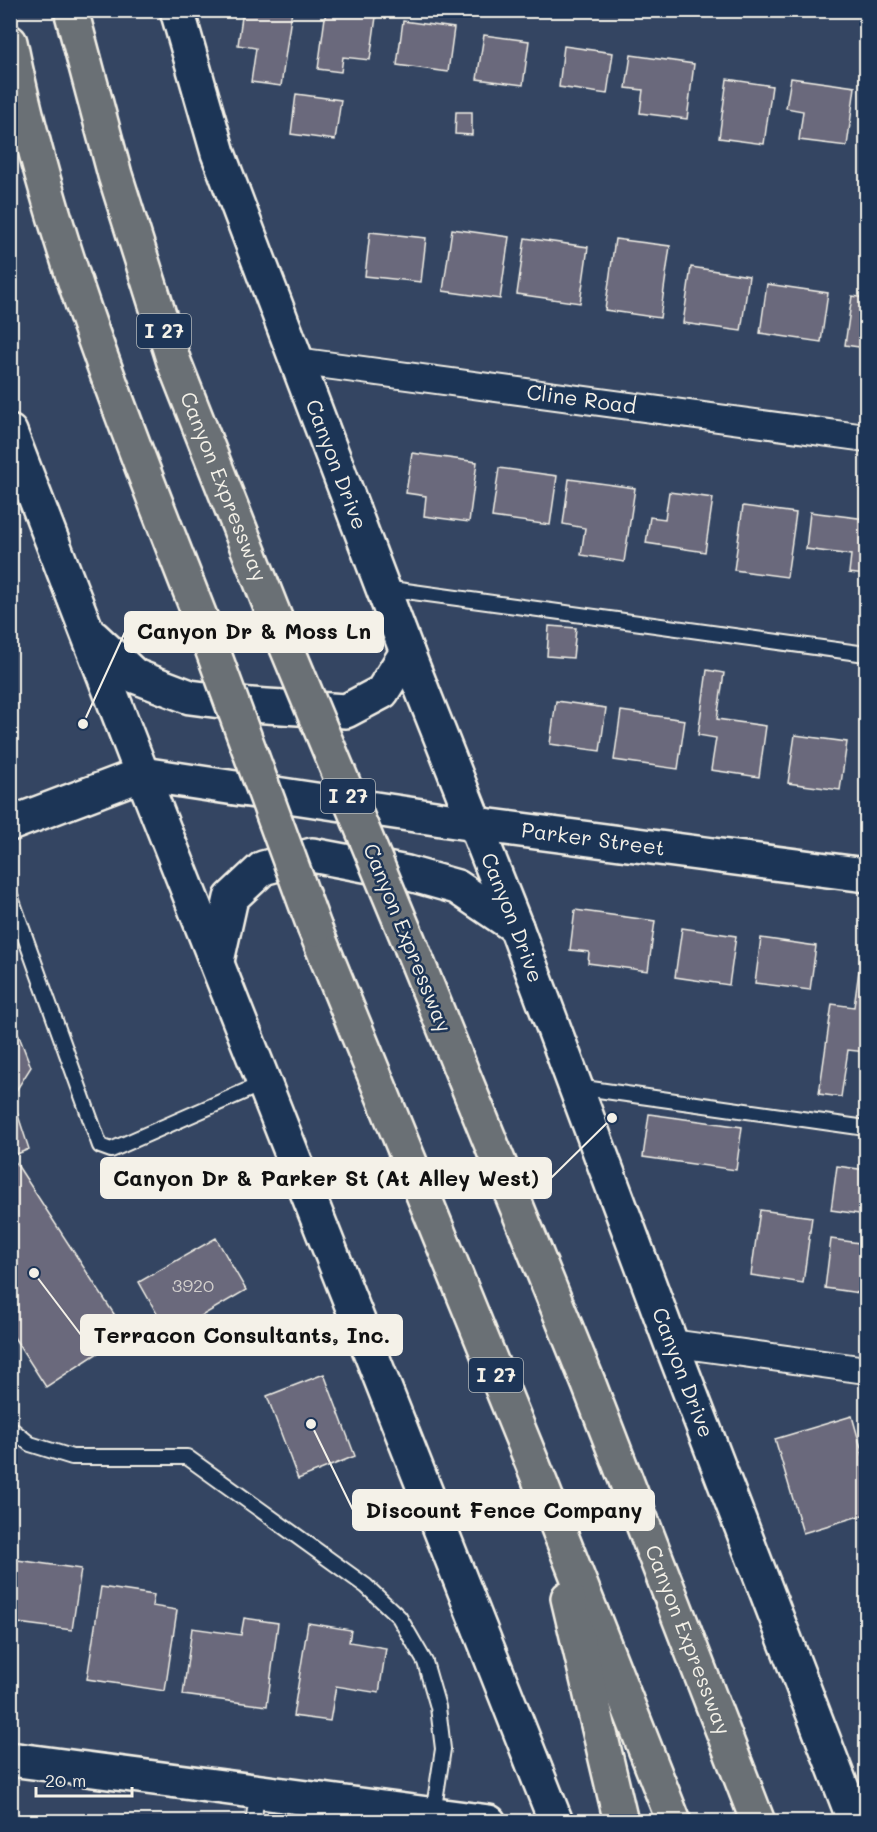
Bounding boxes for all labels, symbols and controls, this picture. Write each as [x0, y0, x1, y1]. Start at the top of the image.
road number: I 27 [137, 314, 191, 348]
street label: Cline Road [525, 377, 638, 419]
street label: Canyon Expressway [175, 388, 274, 585]
street label: Canyon Drive [301, 395, 374, 533]
callout: Canyon Dr & Moss Ln [125, 612, 383, 652]
text: Canyon Dr & Moss Ln [137, 616, 371, 645]
road number: I 27 [321, 779, 375, 813]
street label: Parker Street [520, 815, 667, 861]
street label: Canyon Expressway [358, 839, 459, 1036]
street label: Canyon Drive [476, 848, 550, 986]
callout: Canyon Dr & Parker St (At Alley West) [101, 1158, 551, 1198]
text: Canyon Dr & Parker St (At Alley West) [113, 1163, 539, 1192]
house number: 3920 [172, 1273, 214, 1297]
street label: Canyon Drive [647, 1303, 721, 1441]
callout: Terracon Consultants, Inc. [81, 1315, 402, 1355]
text: Terracon Consultants, Inc. [94, 1320, 390, 1349]
road number: I 27 [469, 1358, 523, 1392]
callout: Discount Fence Company [353, 1490, 654, 1530]
text: Discount Fence Company [366, 1495, 642, 1524]
street label: Canyon Expressway [640, 1541, 738, 1738]
scale bar [36, 1760, 132, 1798]
text: 20 m [45, 1768, 86, 1792]

